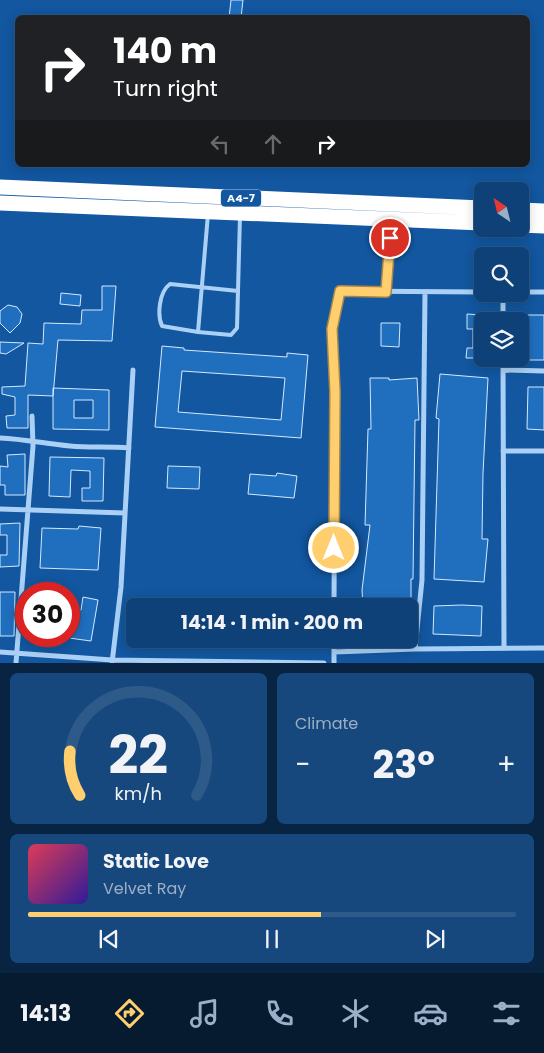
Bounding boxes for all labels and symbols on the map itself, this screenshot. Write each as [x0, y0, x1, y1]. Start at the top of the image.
north arrow [474, 182, 529, 238]
road number: A4-7 [221, 190, 261, 207]
pin [369, 217, 411, 259]
position arrow [307, 521, 359, 573]
speed limit sign: 30 [15, 582, 80, 647]

